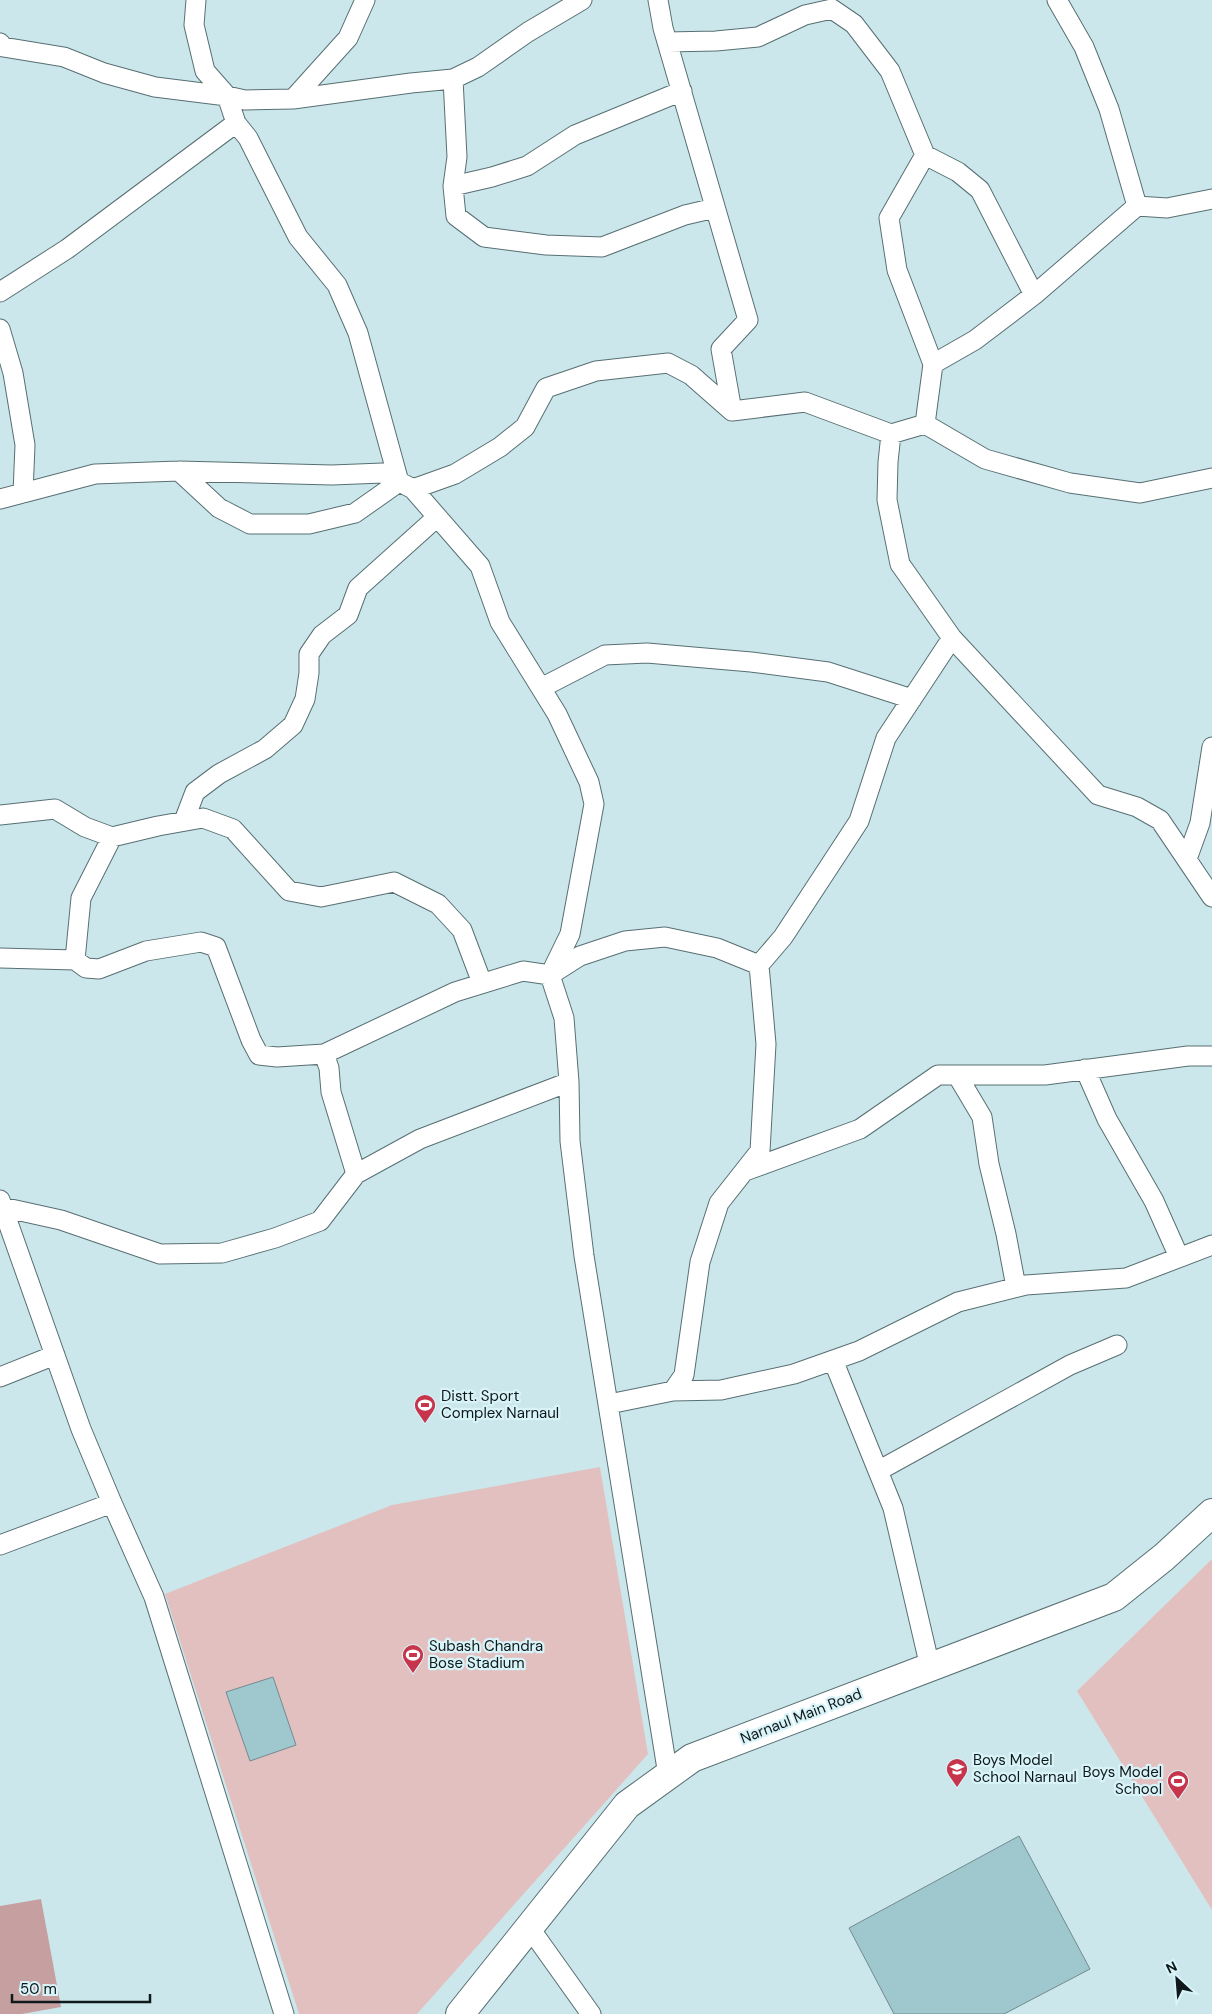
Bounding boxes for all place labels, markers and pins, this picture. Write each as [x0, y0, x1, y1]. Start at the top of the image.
place label: Distt. Sport Complex Narnaul [441, 1386, 559, 1423]
sports icon: Distt. Sport Complex Narnaul [413, 1393, 437, 1424]
place label: Subash Chandra Bose Stadium [429, 1636, 543, 1673]
sports icon: Subash Chandra Bose Stadium [401, 1643, 425, 1674]
place label: Boys Model School Narnaul [973, 1750, 1077, 1787]
school or university icon: Boys Model School Narnaul [945, 1757, 969, 1788]
place label: Boys Model School [1082, 1762, 1162, 1799]
sports icon: Boys Model School [1166, 1769, 1190, 1800]

